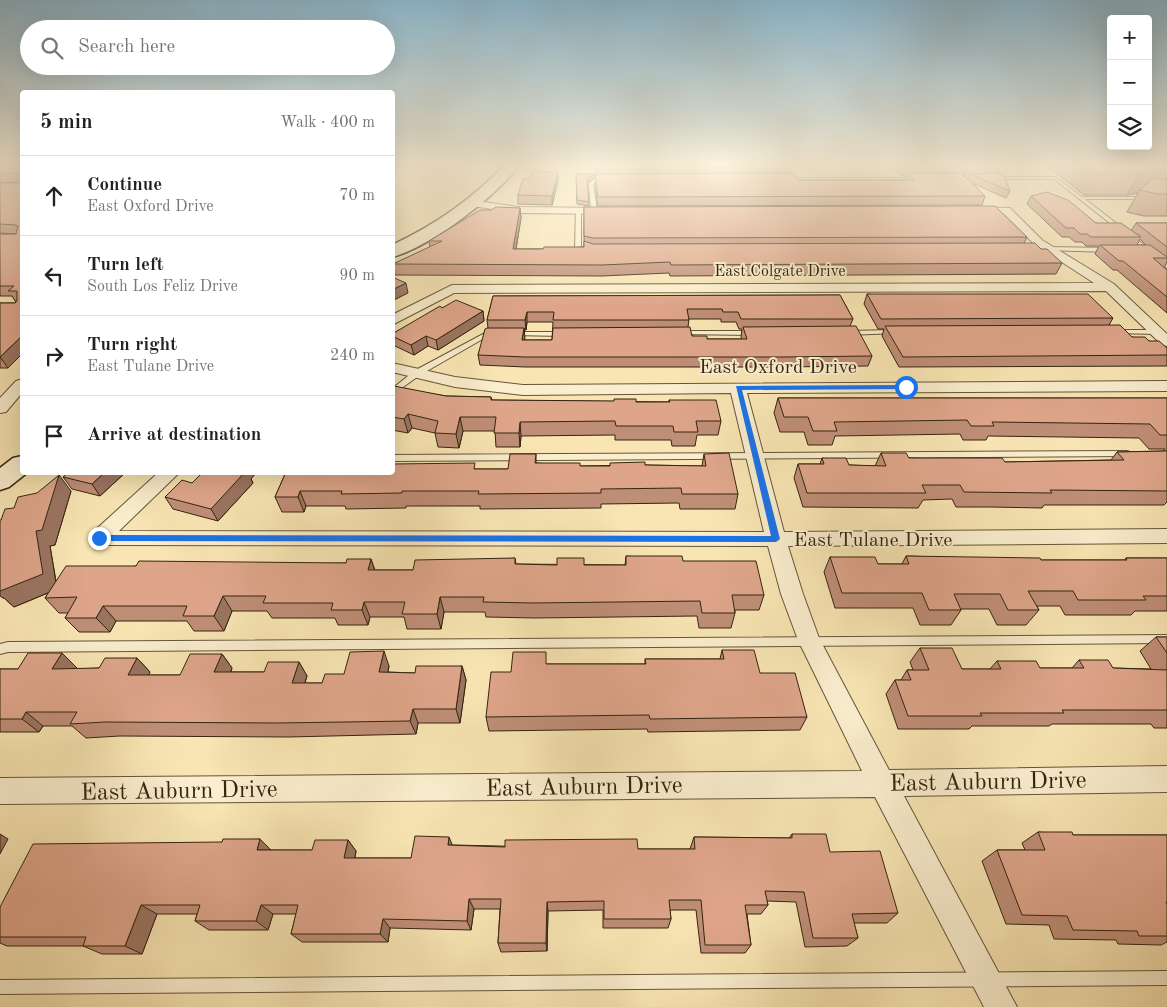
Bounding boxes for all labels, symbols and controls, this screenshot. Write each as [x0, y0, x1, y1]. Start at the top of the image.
map controls [1107, 15, 1152, 150]
button: + [1107, 15, 1152, 60]
search box [20, 20, 395, 75]
icon: search [38, 34, 66, 62]
text: Search here [78, 38, 175, 57]
button: − [1107, 60, 1152, 105]
button: layers [1107, 105, 1152, 150]
text: 5 min [40, 112, 93, 133]
text: Walk · 400 m [280, 115, 375, 131]
text: Continue [87, 176, 162, 195]
icon: ahead [40, 182, 68, 210]
text: 70 m [339, 188, 375, 204]
text: East Oxford Drive [87, 199, 214, 215]
text: Turn left [87, 256, 164, 275]
icon: left [40, 262, 68, 290]
street label: East Colgate Drive [714, 264, 846, 280]
text: 90 m [339, 268, 375, 284]
text: South Los Feliz Drive [87, 279, 238, 295]
text: Turn right [87, 336, 177, 355]
icon: right [40, 342, 68, 370]
text: 240 m [330, 348, 375, 364]
street label: East Oxford Drive [699, 358, 857, 378]
text: East Tulane Drive [87, 359, 214, 375]
route start [895, 376, 918, 399]
icon: arrive [40, 422, 68, 450]
text: Arrive at destination [87, 426, 261, 445]
route end [88, 527, 111, 550]
street label: East Tulane Drive [794, 531, 952, 551]
street label: East Auburn Drive [889, 769, 1087, 797]
street label: East Auburn Drive [485, 774, 683, 802]
street label: East Auburn Drive [80, 778, 278, 806]

